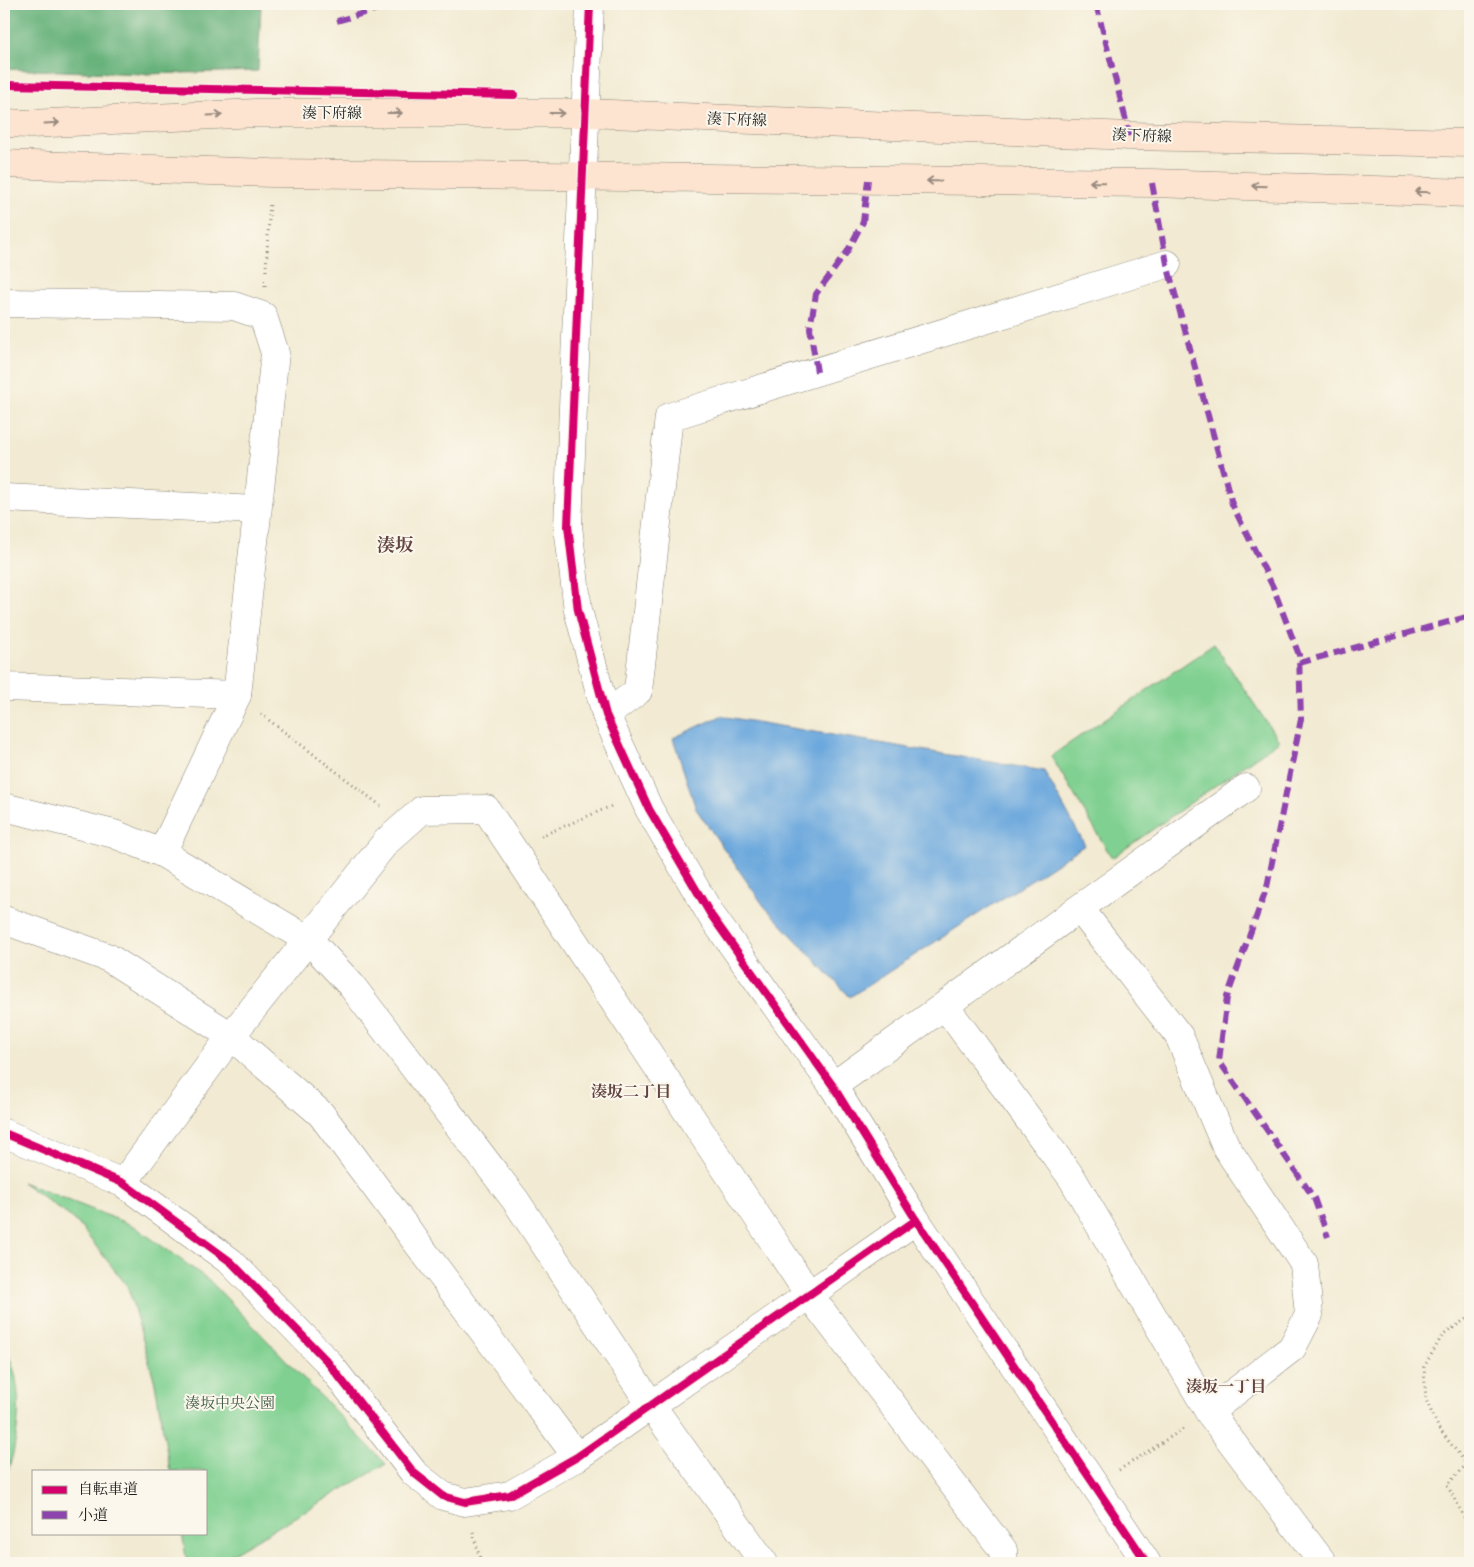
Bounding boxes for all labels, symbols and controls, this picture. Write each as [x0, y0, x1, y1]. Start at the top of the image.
street label: 湊下府線 [302, 104, 362, 123]
one-way arrow [386, 108, 402, 118]
one-way arrow [548, 108, 565, 118]
street label: 湊下府線 [707, 109, 767, 131]
one-way arrow [206, 110, 222, 119]
one-way arrow [44, 118, 60, 127]
street label: 湊下府線 [1112, 125, 1172, 147]
one-way arrow [926, 176, 942, 186]
one-way arrow [1089, 177, 1105, 187]
one-way arrow [1251, 182, 1267, 191]
one-way arrow [1414, 187, 1430, 196]
district label: 湊坂 [377, 535, 414, 558]
district label: 湊坂二丁目 [591, 1083, 671, 1103]
district label: 湊坂一丁目 [1186, 1378, 1266, 1398]
park label: 湊坂中央公園 [185, 1394, 275, 1413]
legend [32, 1470, 208, 1534]
text: 自転車道 [78, 1480, 138, 1499]
text: 小道 [78, 1506, 108, 1525]

